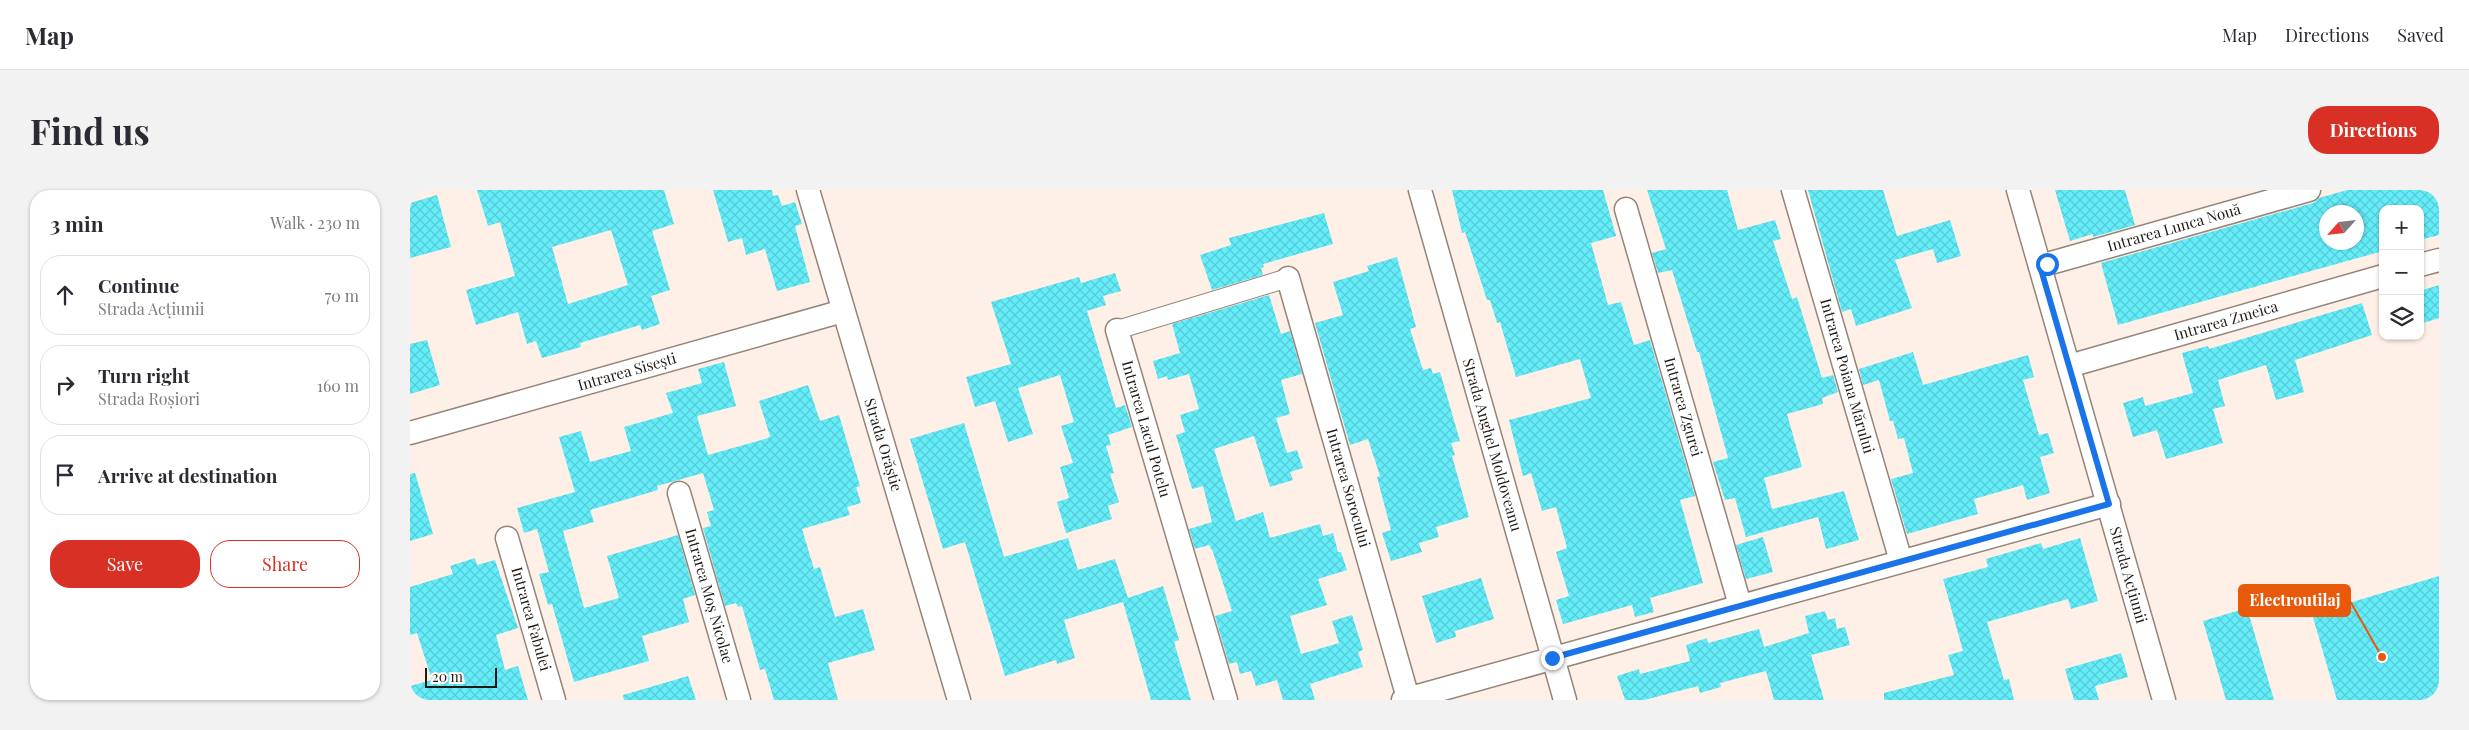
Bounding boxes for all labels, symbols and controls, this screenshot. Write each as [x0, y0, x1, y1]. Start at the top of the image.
text: Map [25, 19, 74, 51]
text: Map [2222, 23, 2257, 47]
text: Directions [2285, 23, 2369, 47]
text: Saved [2397, 23, 2444, 47]
button: Directions [2308, 106, 2439, 154]
text: Find us [30, 107, 150, 154]
street label: Intrarea Lunca Nouă [2105, 198, 2243, 256]
north arrow [2319, 205, 2364, 250]
map controls [2379, 205, 2424, 340]
button: + [2379, 205, 2424, 250]
text: 3 min [50, 209, 104, 237]
text: Walk · 230 m [270, 212, 360, 233]
button: − [2379, 250, 2424, 295]
route start [2036, 253, 2059, 276]
text: Continue [98, 272, 179, 298]
icon: ahead [51, 281, 79, 309]
text: 70 m [325, 285, 359, 306]
street label: Intrarea Zmeica [2171, 295, 2281, 344]
button: layers [2379, 295, 2424, 340]
street label: Intrarea Poiana Mărului [1816, 296, 1880, 456]
text: Strada Acțiunii [98, 298, 204, 319]
street label: Intrarea Sisești [575, 347, 679, 395]
street label: Intrarea Zgurei [1660, 355, 1708, 459]
street label: Strada Anghel Moldoveanu [1459, 356, 1527, 534]
street label: Intrarea Lacul Potelu [1118, 358, 1176, 500]
text: Turn right [98, 362, 190, 388]
icon: right [51, 371, 79, 399]
text: 160 m [317, 375, 359, 396]
text: Strada Roșiori [98, 388, 200, 409]
street label: Strada Orăștie [860, 396, 908, 494]
street label: Intrarea Sorocului [1322, 426, 1376, 550]
icon: arrive [51, 461, 79, 489]
text: Arrive at destination [98, 462, 278, 488]
street label: Strada Acțiunii [2106, 524, 2152, 626]
street label: Intrarea Moș Nicolae [681, 526, 739, 666]
button: Save [50, 540, 200, 588]
button: Share [210, 540, 360, 588]
street label: Intrarea Fabulei [508, 564, 557, 674]
callout: Electroutilaj [2239, 585, 2350, 616]
text: Electroutilaj [2249, 589, 2341, 610]
route end [1541, 647, 1564, 670]
scale bar [425, 665, 498, 688]
text: 20 m [432, 667, 463, 686]

